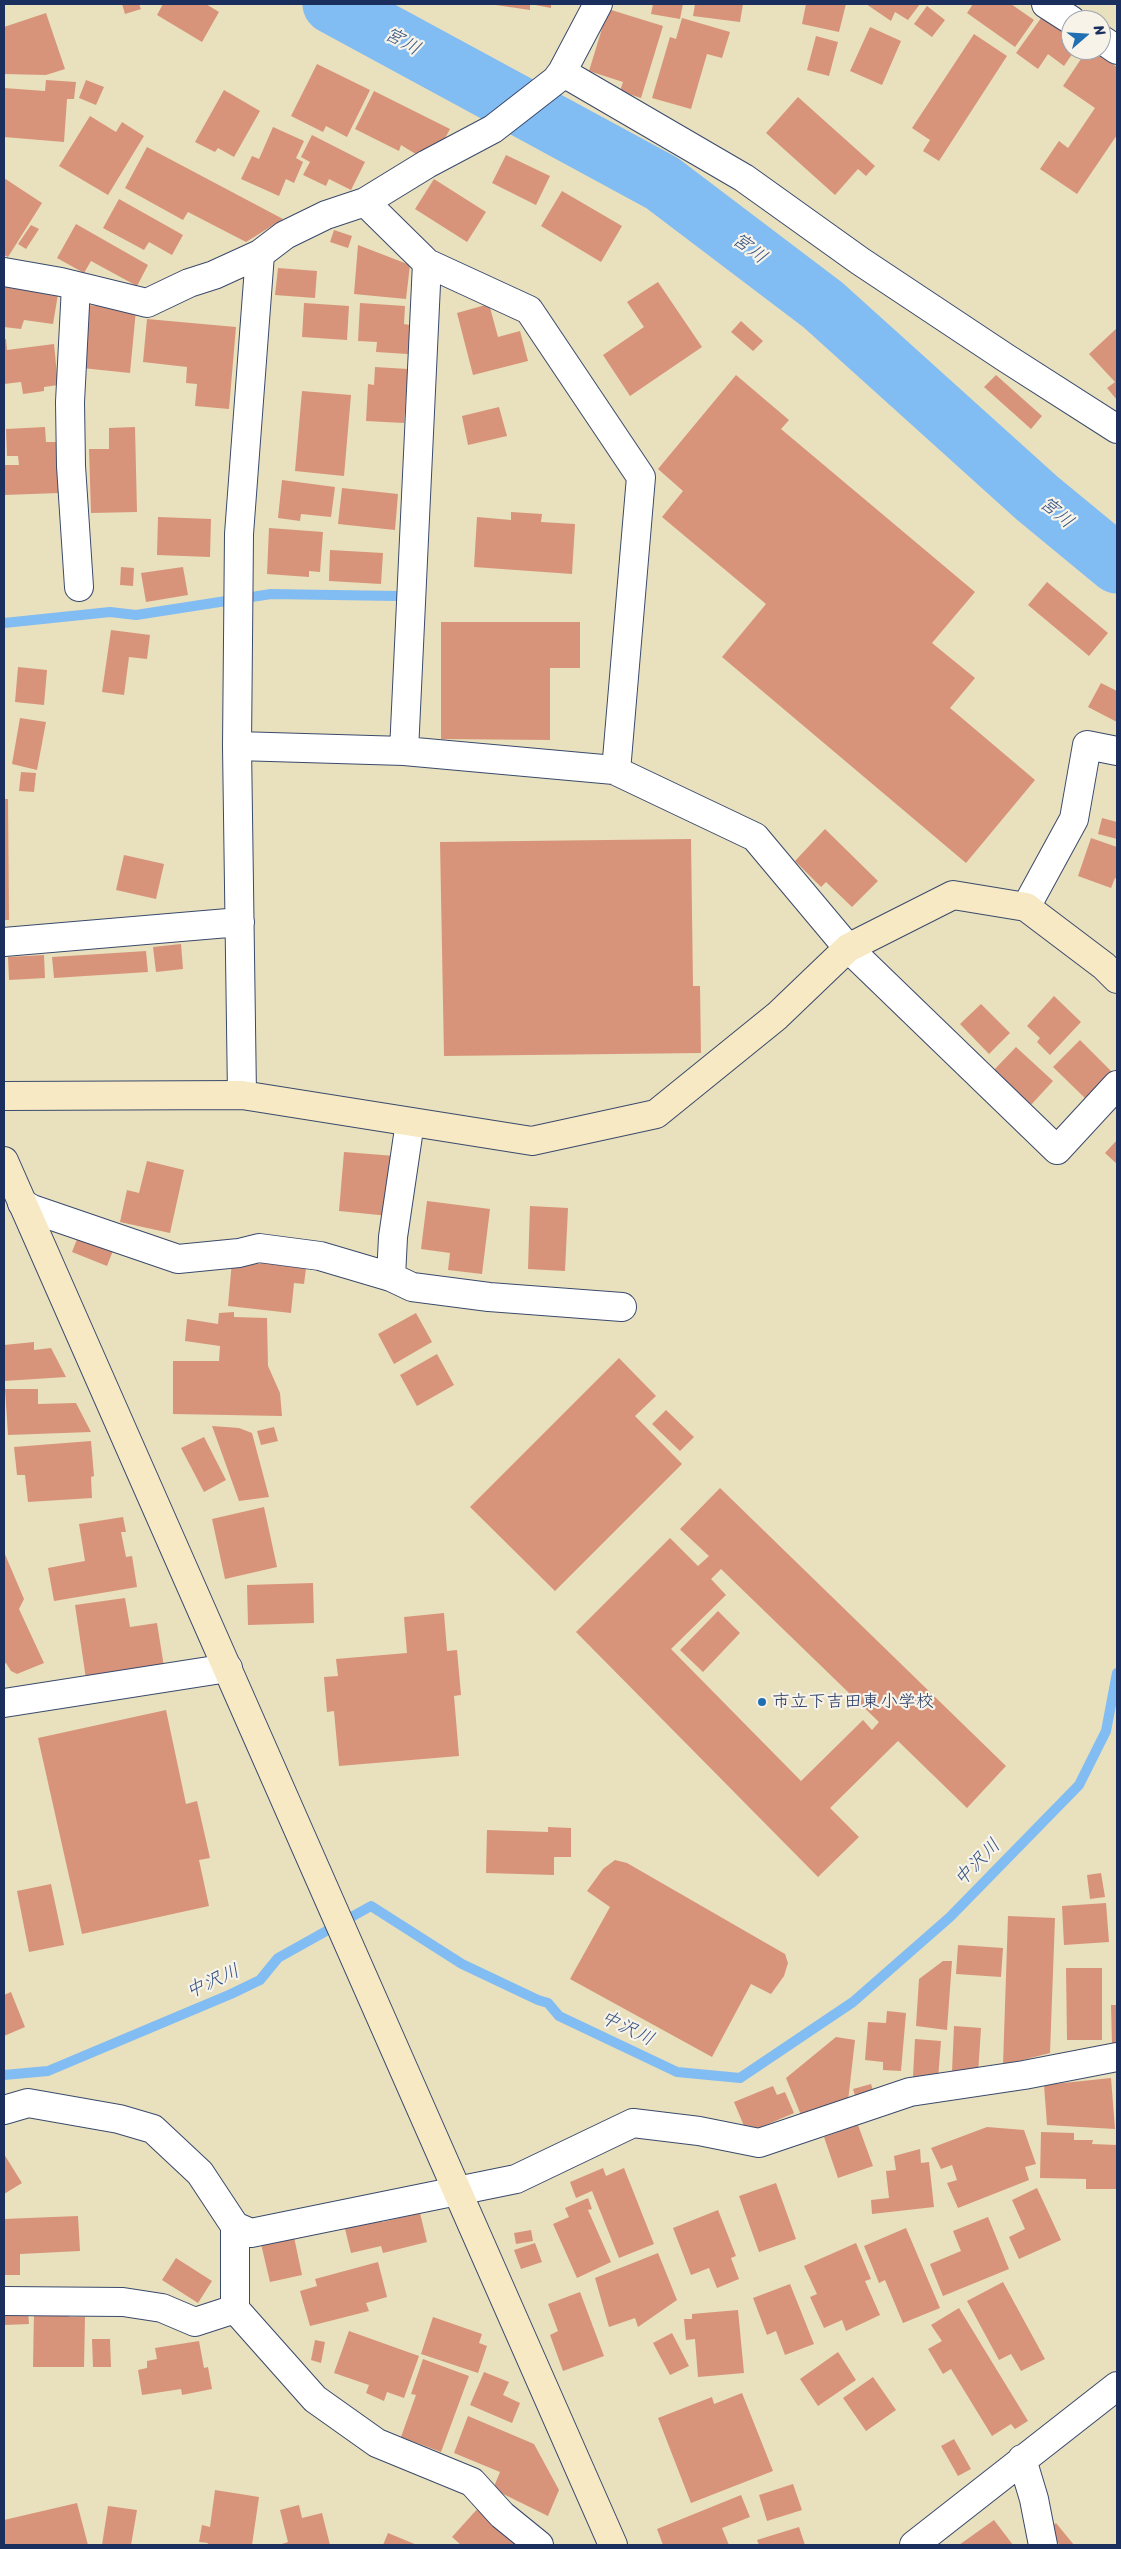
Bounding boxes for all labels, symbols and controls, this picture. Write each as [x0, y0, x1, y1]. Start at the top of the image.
north arrow [1061, 10, 1111, 60]
text: N [1086, 22, 1113, 39]
water label: 宮川 [380, 23, 424, 61]
water label: 宮川 [727, 228, 771, 270]
water label: 宮川 [1034, 492, 1078, 534]
place label: 市立下吉田東小学校 [772, 1691, 934, 1713]
marker: 市立下吉田東小学校 [756, 1696, 768, 1708]
water label: 中沢川 [950, 1835, 1006, 1891]
water label: 中沢川 [182, 1960, 244, 2004]
water label: 中沢川 [596, 2006, 658, 2052]

